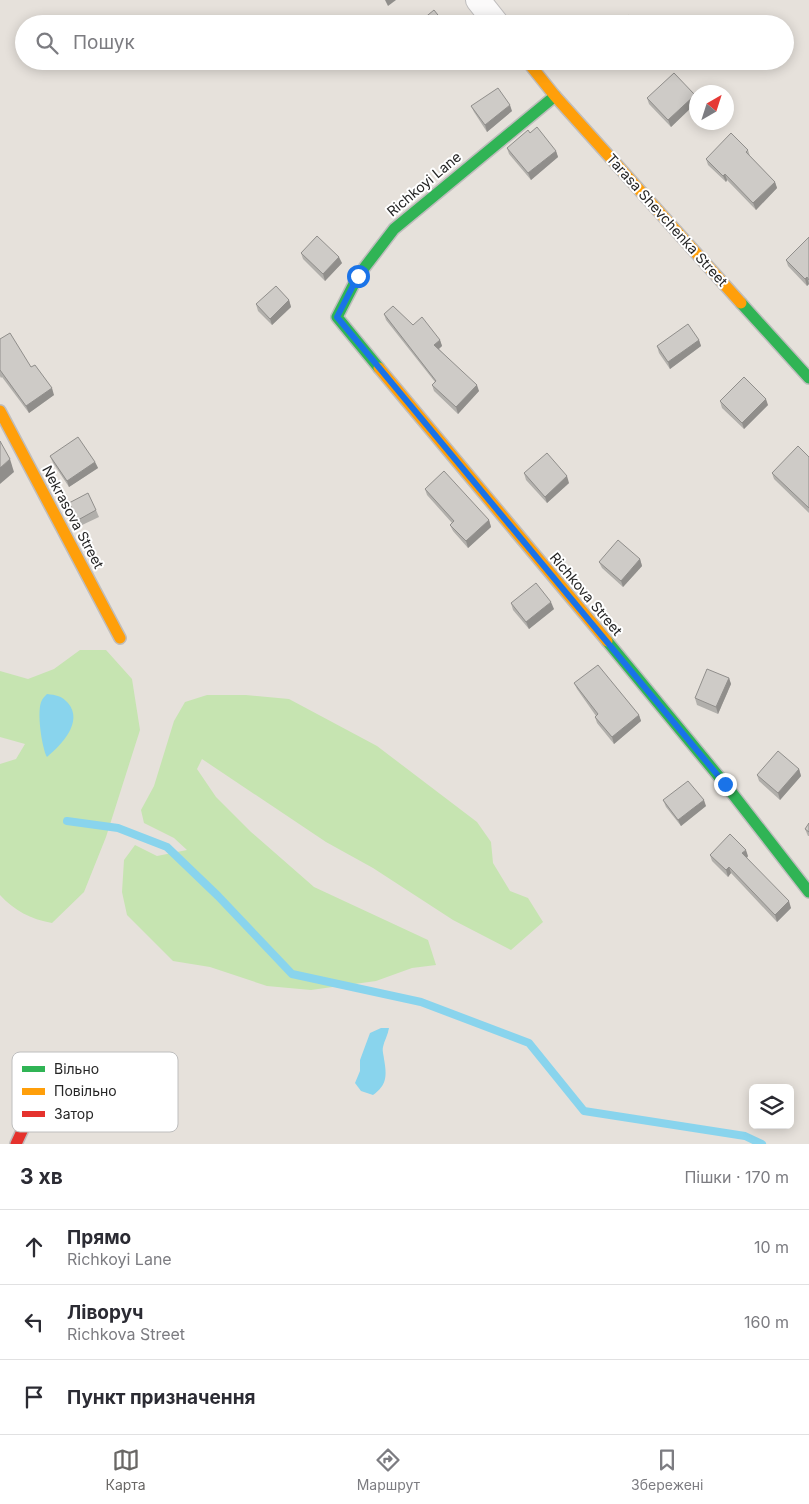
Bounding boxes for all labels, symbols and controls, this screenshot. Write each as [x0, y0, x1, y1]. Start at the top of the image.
search box [15, 15, 794, 70]
icon: search [33, 29, 61, 57]
text: Пошук [73, 31, 135, 54]
north arrow [689, 85, 734, 130]
street label: Richkoyi Lane [383, 148, 464, 220]
street label: Tarasa Shevchenka Street [603, 150, 732, 290]
route start [347, 265, 370, 288]
street label: Nekrasova Street [39, 462, 108, 572]
street label: Richkova Street [547, 549, 626, 639]
route end [714, 773, 737, 796]
legend [12, 1052, 178, 1132]
text: Вільно [54, 1060, 99, 1077]
text: Повільно [54, 1082, 117, 1099]
map controls [749, 1084, 794, 1129]
button: layers [749, 1084, 794, 1129]
text: Затор [54, 1105, 94, 1122]
text: 3 хв [20, 1164, 63, 1189]
text: Пішки · 170 m [684, 1167, 789, 1187]
text: Прямо [67, 1226, 131, 1249]
icon: ahead [20, 1233, 48, 1261]
text: 10 m [754, 1237, 789, 1257]
text: Richkoyi Lane [67, 1249, 172, 1269]
text: Ліворуч [67, 1301, 143, 1324]
icon: left [20, 1308, 48, 1336]
text: 160 m [744, 1312, 789, 1332]
text: Richkova Street [67, 1324, 185, 1344]
icon: arrive [20, 1383, 48, 1411]
text: Пункт призначення [67, 1386, 255, 1409]
tab: Карта [105, 1446, 146, 1493]
tab: Маршрут [357, 1446, 420, 1493]
tab: Збережені [631, 1446, 704, 1493]

